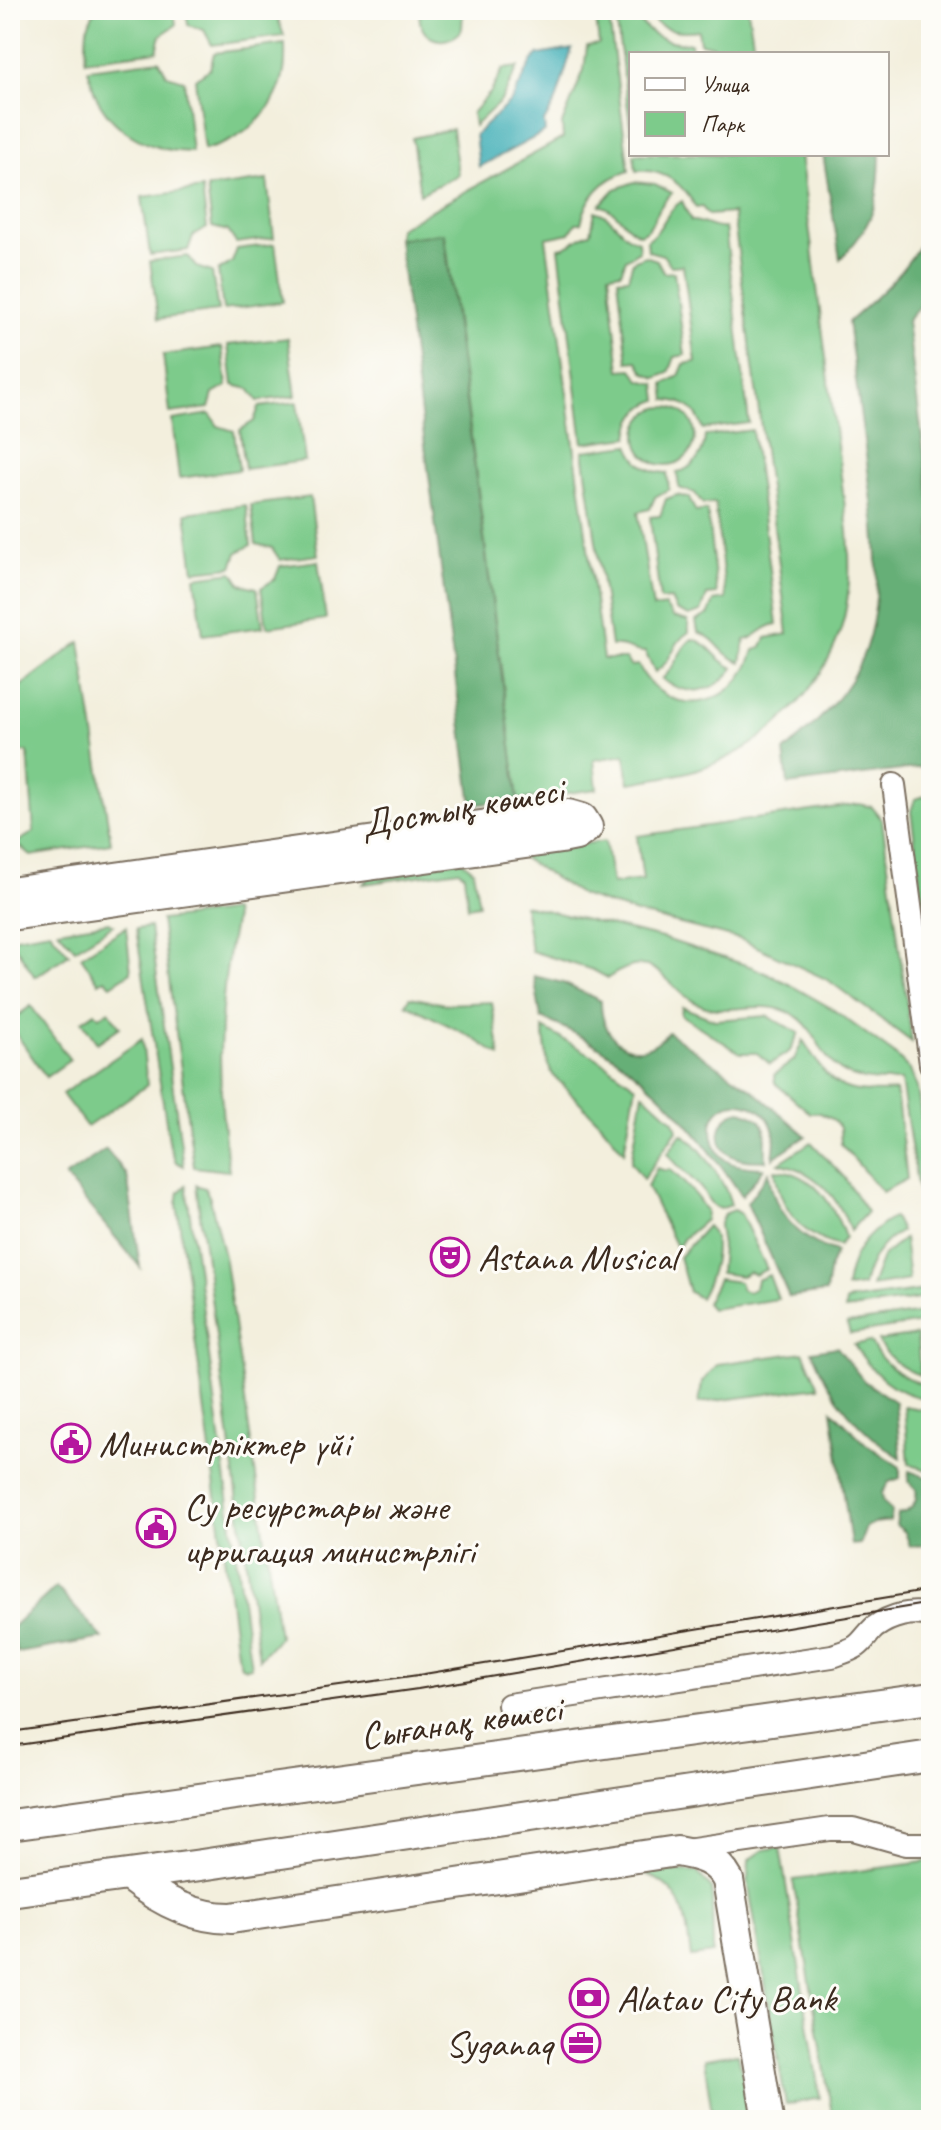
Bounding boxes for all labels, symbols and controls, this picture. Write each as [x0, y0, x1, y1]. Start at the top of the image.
legend [629, 52, 889, 156]
text: Улица [701, 69, 750, 99]
text: Парк [701, 109, 746, 139]
street label: Достық көшесі [357, 765, 571, 848]
place label: Astana Musical [478, 1234, 683, 1281]
theatre icon: Astana Musical [429, 1236, 471, 1278]
place label: Министрліктер үйі [99, 1420, 354, 1467]
public building icon: Министрліктер үйі [50, 1422, 92, 1464]
place label: Су ресурстары және ирригация министрлігі [184, 1483, 479, 1574]
public building icon: Су ресурстары және ирригация министрлігі [135, 1507, 177, 1549]
street label: Сығанақ көшесі [357, 1684, 568, 1759]
place label: Alatau City Bank [617, 1975, 839, 2022]
bank icon: Alatau City Bank [568, 1977, 610, 2019]
place label: Syganaq [445, 2020, 556, 2067]
office icon: Syganaq [560, 2022, 602, 2064]

